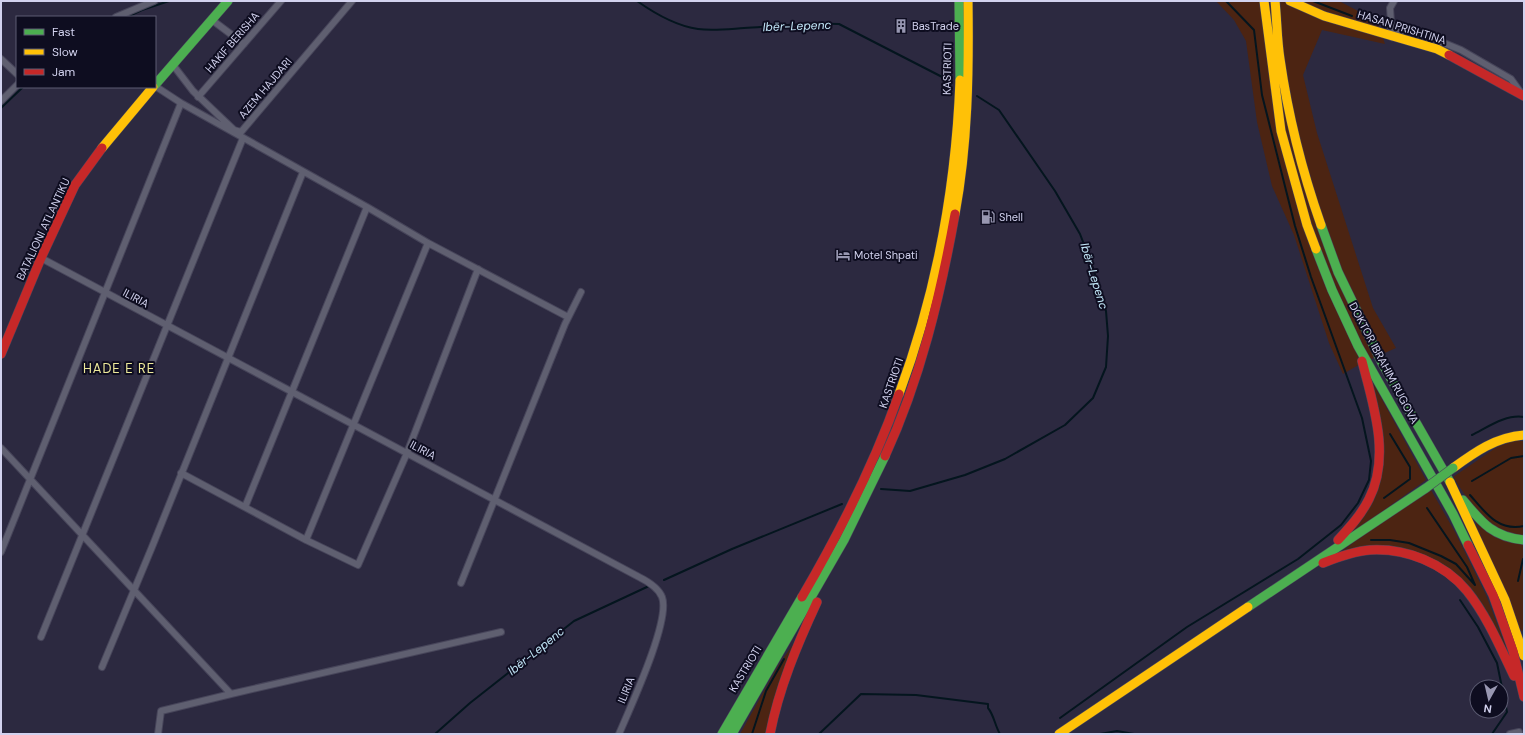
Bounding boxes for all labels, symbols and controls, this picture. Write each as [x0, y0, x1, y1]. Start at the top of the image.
street label: HASAN PRISHTINA [1356, 7, 1448, 47]
street label: HAKIF BERISHA [202, 9, 262, 75]
legend [16, 16, 156, 88]
water label: Ibër-Lepenc [762, 17, 832, 35]
building icon: BasTrade [893, 18, 909, 34]
place label: BasTrade [912, 19, 959, 33]
text: Fast [52, 24, 75, 40]
street label: KASTRIOTI [940, 43, 954, 95]
text: Slow [52, 44, 78, 60]
street label: AZEM HAJDARI [235, 55, 295, 121]
text: Jam [52, 64, 75, 80]
street label: BATALIONI ATLANTIKU [13, 176, 73, 282]
fuel station icon: Shell [980, 209, 996, 225]
place label: Shell [999, 210, 1023, 224]
water label: Ibër-Lepenc [1076, 241, 1112, 311]
hotel icon: Motel Shpati [835, 247, 851, 263]
place label: Motel Shpati [854, 248, 918, 262]
street label: ILIRIA [121, 285, 151, 311]
street label: DOKTOR IBRAHIM RUGOVA [1346, 300, 1422, 426]
street label: KASTRIOTI [876, 356, 906, 410]
district label: HADE E RE [83, 360, 155, 377]
street label: ILIRIA [408, 437, 438, 463]
water label: Ibër-Lepenc [504, 623, 568, 679]
street label: KASTRIOTI [726, 643, 764, 695]
street label: ILIRIA [614, 675, 638, 705]
north arrow [1469, 679, 1509, 719]
text: N [1483, 701, 1493, 716]

